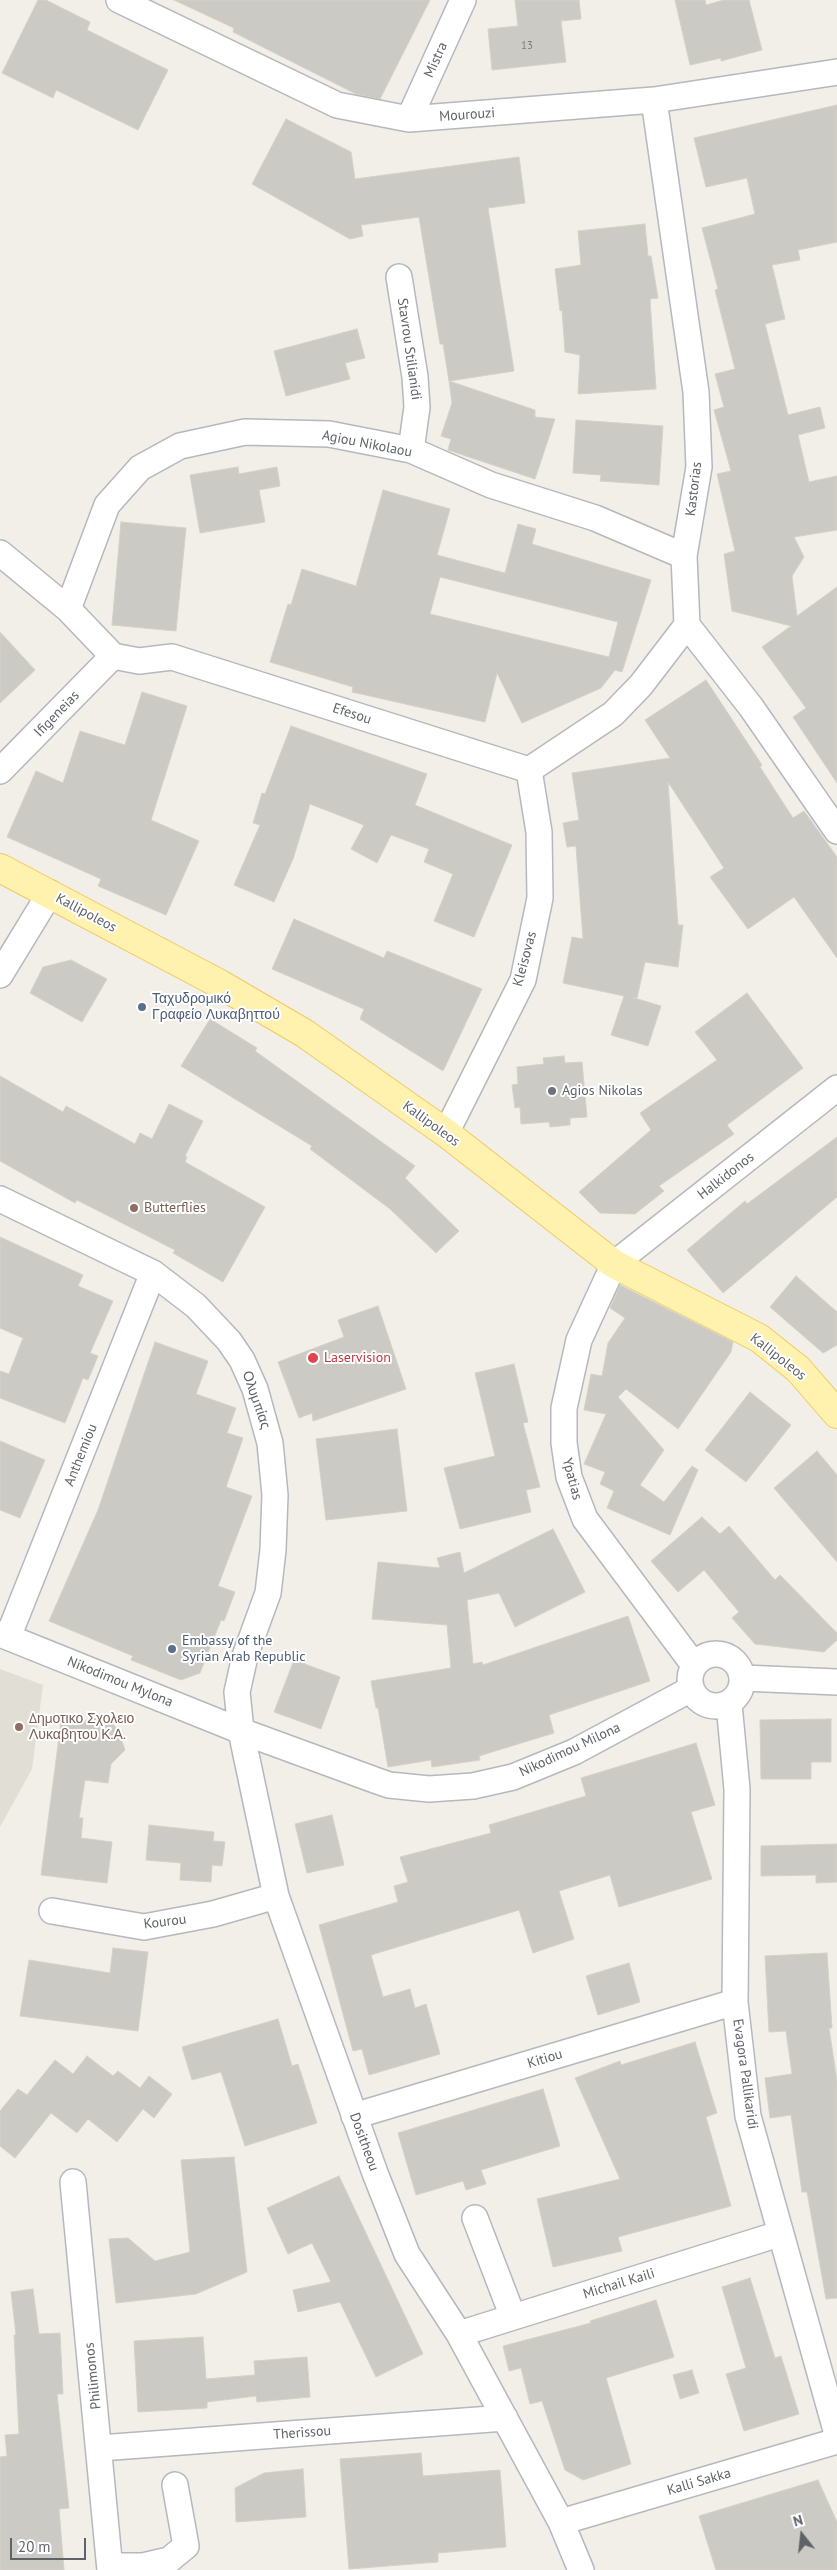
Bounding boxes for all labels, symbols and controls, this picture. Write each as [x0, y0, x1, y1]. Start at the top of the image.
house number: 13 [521, 39, 533, 53]
street label: Mistra [421, 40, 451, 80]
street label: Mourouzi [439, 105, 495, 125]
street label: Stavrou Stilianidi [394, 297, 424, 401]
street label: Agiou Nikolaou [321, 427, 413, 461]
street label: Kastorias [682, 461, 706, 517]
street label: Ifigeneias [31, 687, 83, 741]
street label: Efesou [330, 700, 374, 728]
street label: Kallipoleos [53, 890, 119, 936]
street label: Kleisovas [510, 930, 540, 988]
place label: Ταχυδρομικό Γραφείο Λυκαβηττού [152, 991, 280, 1024]
marker: Ταχυδρομικό Γραφείο Λυκαβηττού [136, 1001, 148, 1013]
place label: Agios Nikolas [562, 1083, 643, 1099]
marker: Agios Nikolas [546, 1085, 558, 1097]
street label: Kallipoleos [399, 1098, 463, 1150]
street label: Halkidonos [694, 1149, 758, 1203]
place label: Butterflies [144, 1200, 206, 1216]
marker: Butterflies [128, 1202, 140, 1214]
street label: Kallipoleos [747, 1330, 809, 1384]
place label: Laservision [324, 1350, 391, 1366]
marker: Laservision [306, 1351, 320, 1365]
street label: Ολυμπίας [238, 1369, 274, 1431]
street label: Anthemiou [61, 1421, 101, 1489]
street label: Ypatias [558, 1456, 586, 1502]
place label: Embassy of the Syrian Arab Republic [182, 1633, 306, 1665]
marker: Embassy of the Syrian Arab Republic [166, 1643, 178, 1655]
street label: Nikodimou Mylona [65, 1653, 175, 1711]
place label: Δημοτικο Σχολειο Λυκαβητου Κ.Α. [29, 1711, 134, 1744]
street label: Nikodimou Milona [517, 1719, 623, 1781]
marker: Δημοτικο Σχολειο Λυκαβητου Κ.Α. [13, 1721, 25, 1733]
street label: Kourou [143, 1911, 187, 1933]
street label: Evagora Pallikaridi [729, 2018, 761, 2130]
street label: Kitiou [525, 2046, 565, 2072]
street label: Dositheou [346, 2111, 382, 2173]
street label: Michail Kaili [581, 2265, 657, 2303]
street label: Philimonos [81, 2342, 105, 2410]
street label: Therissou [273, 2423, 331, 2443]
street label: Kalli Sakka [665, 2465, 733, 2499]
north arrow [777, 2510, 827, 2560]
text: N [791, 2511, 805, 2531]
scale bar [12, 2528, 89, 2560]
text: 20 m [18, 2537, 51, 2556]

